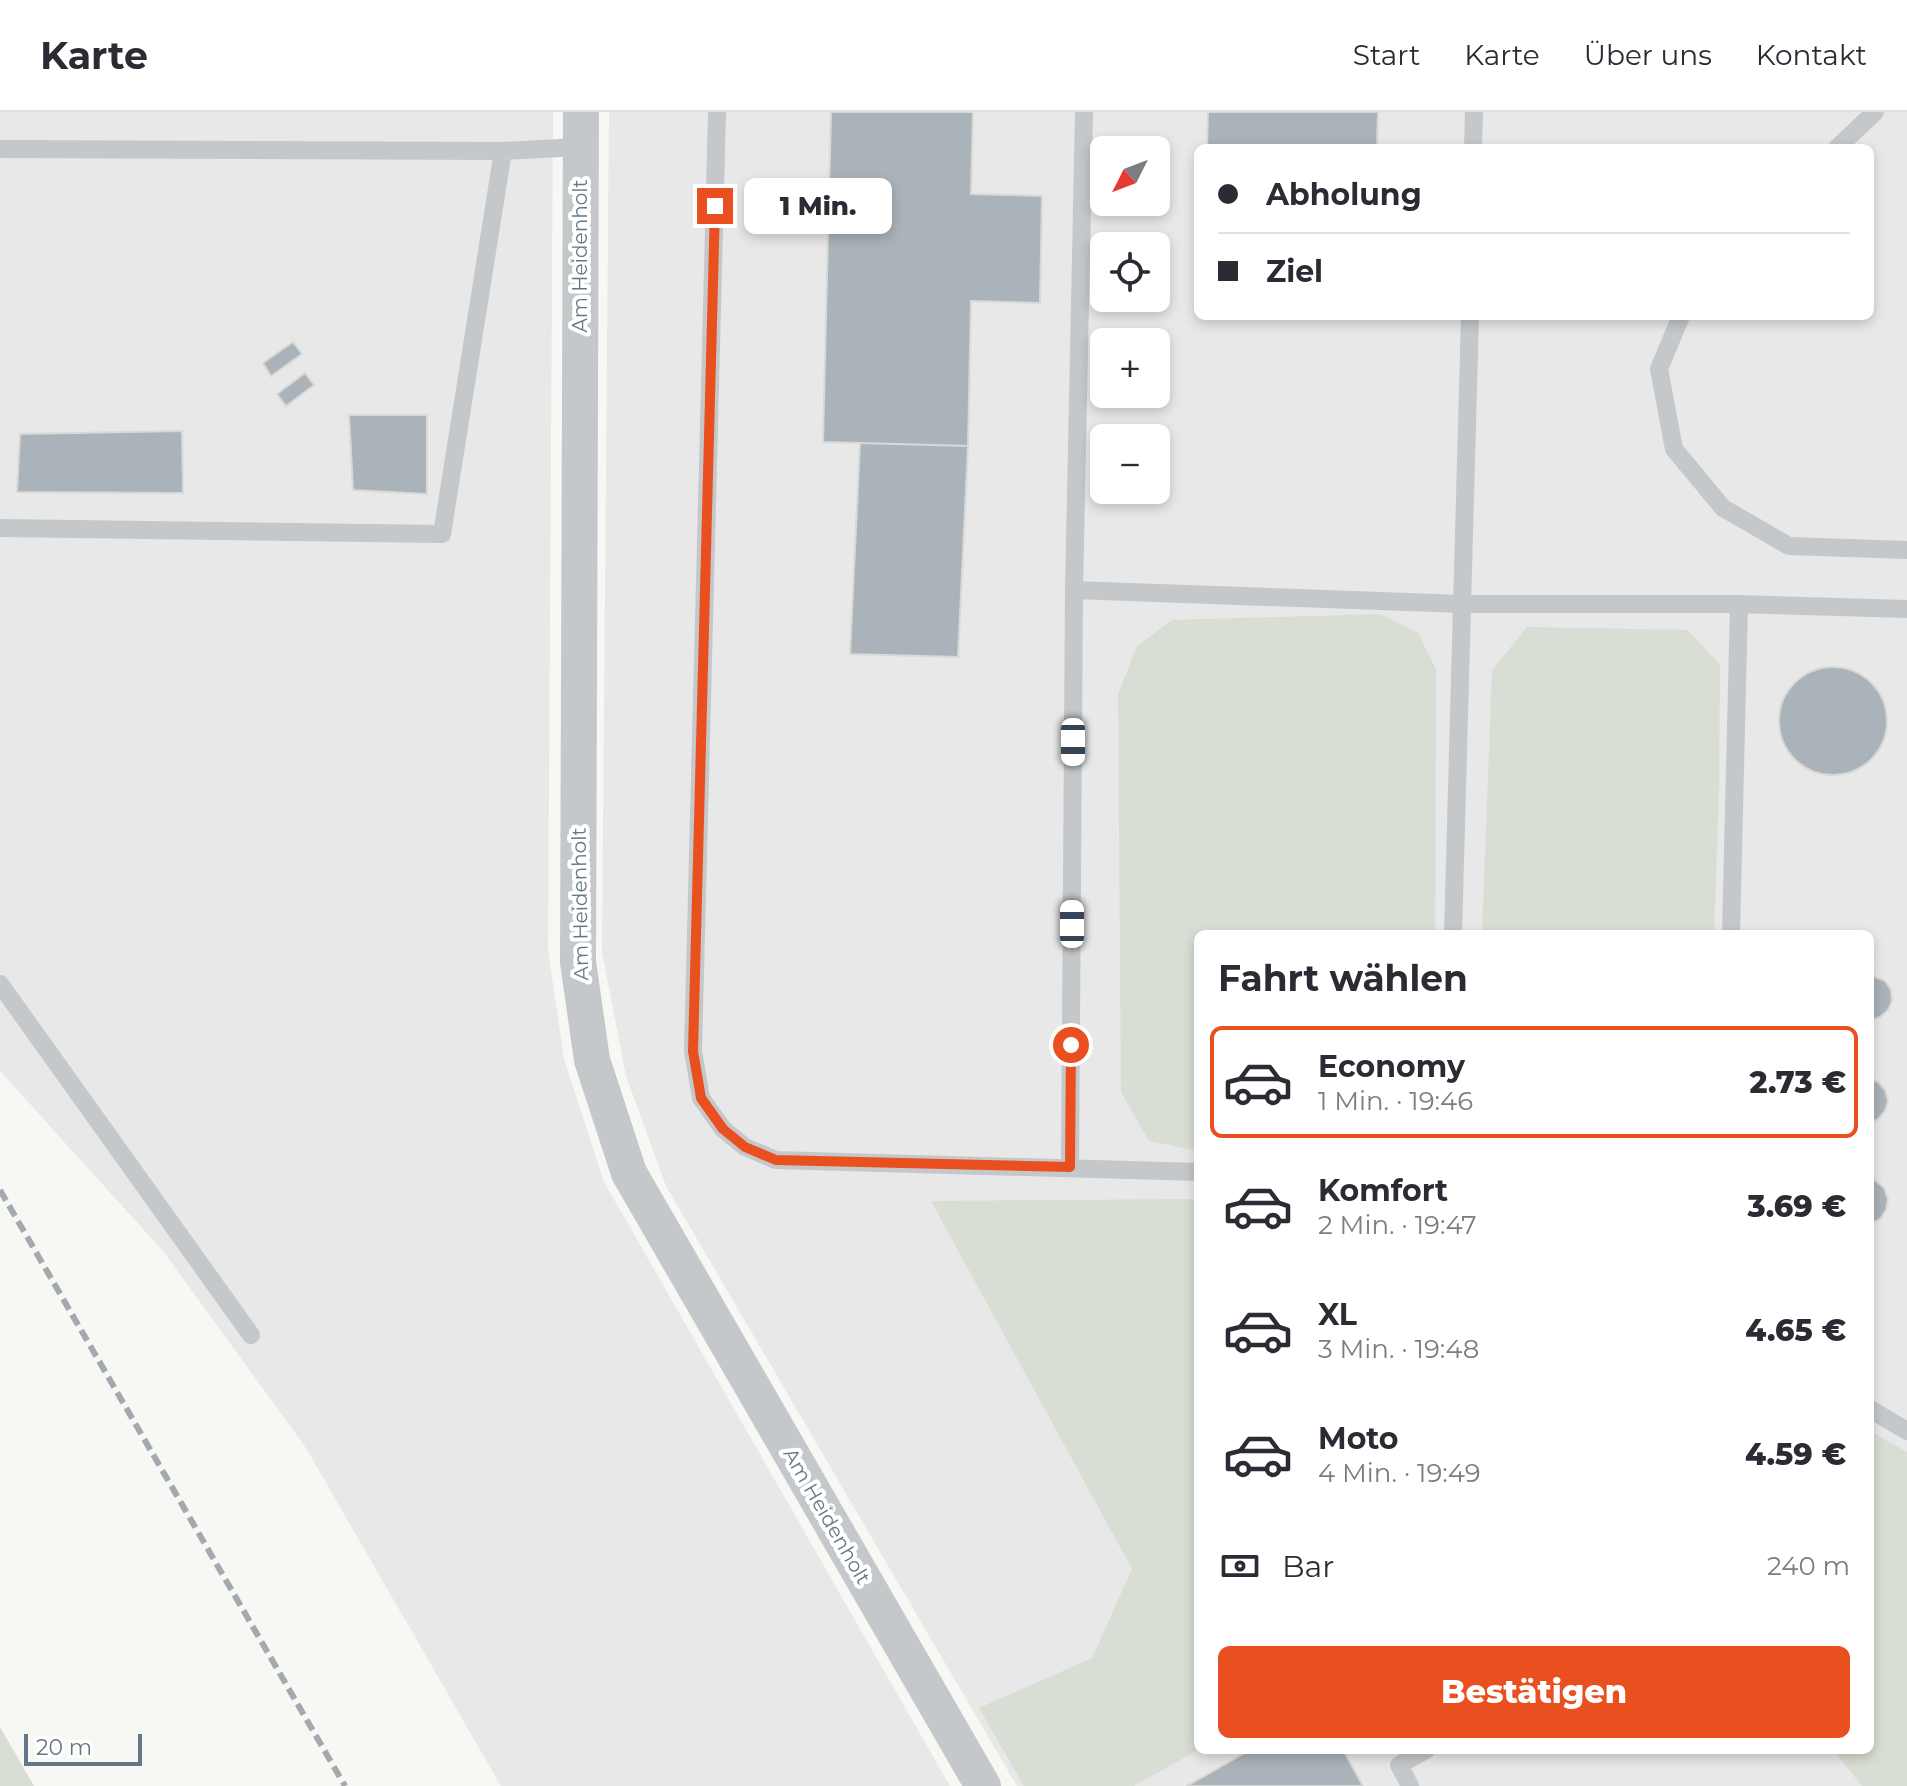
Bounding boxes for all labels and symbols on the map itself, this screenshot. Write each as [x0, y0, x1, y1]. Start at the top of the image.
north arrow [1090, 136, 1170, 216]
callout: 1 Min. [743, 178, 891, 234]
street label: Am Heidenholt [568, 179, 592, 333]
route end [697, 188, 733, 224]
car [1061, 718, 1085, 766]
street label: Am Heidenholt [567, 827, 593, 981]
car [1060, 900, 1084, 948]
route start [1053, 1027, 1089, 1063]
street label: Am Heidenholt [778, 1444, 876, 1588]
scale bar [24, 1730, 142, 1766]

